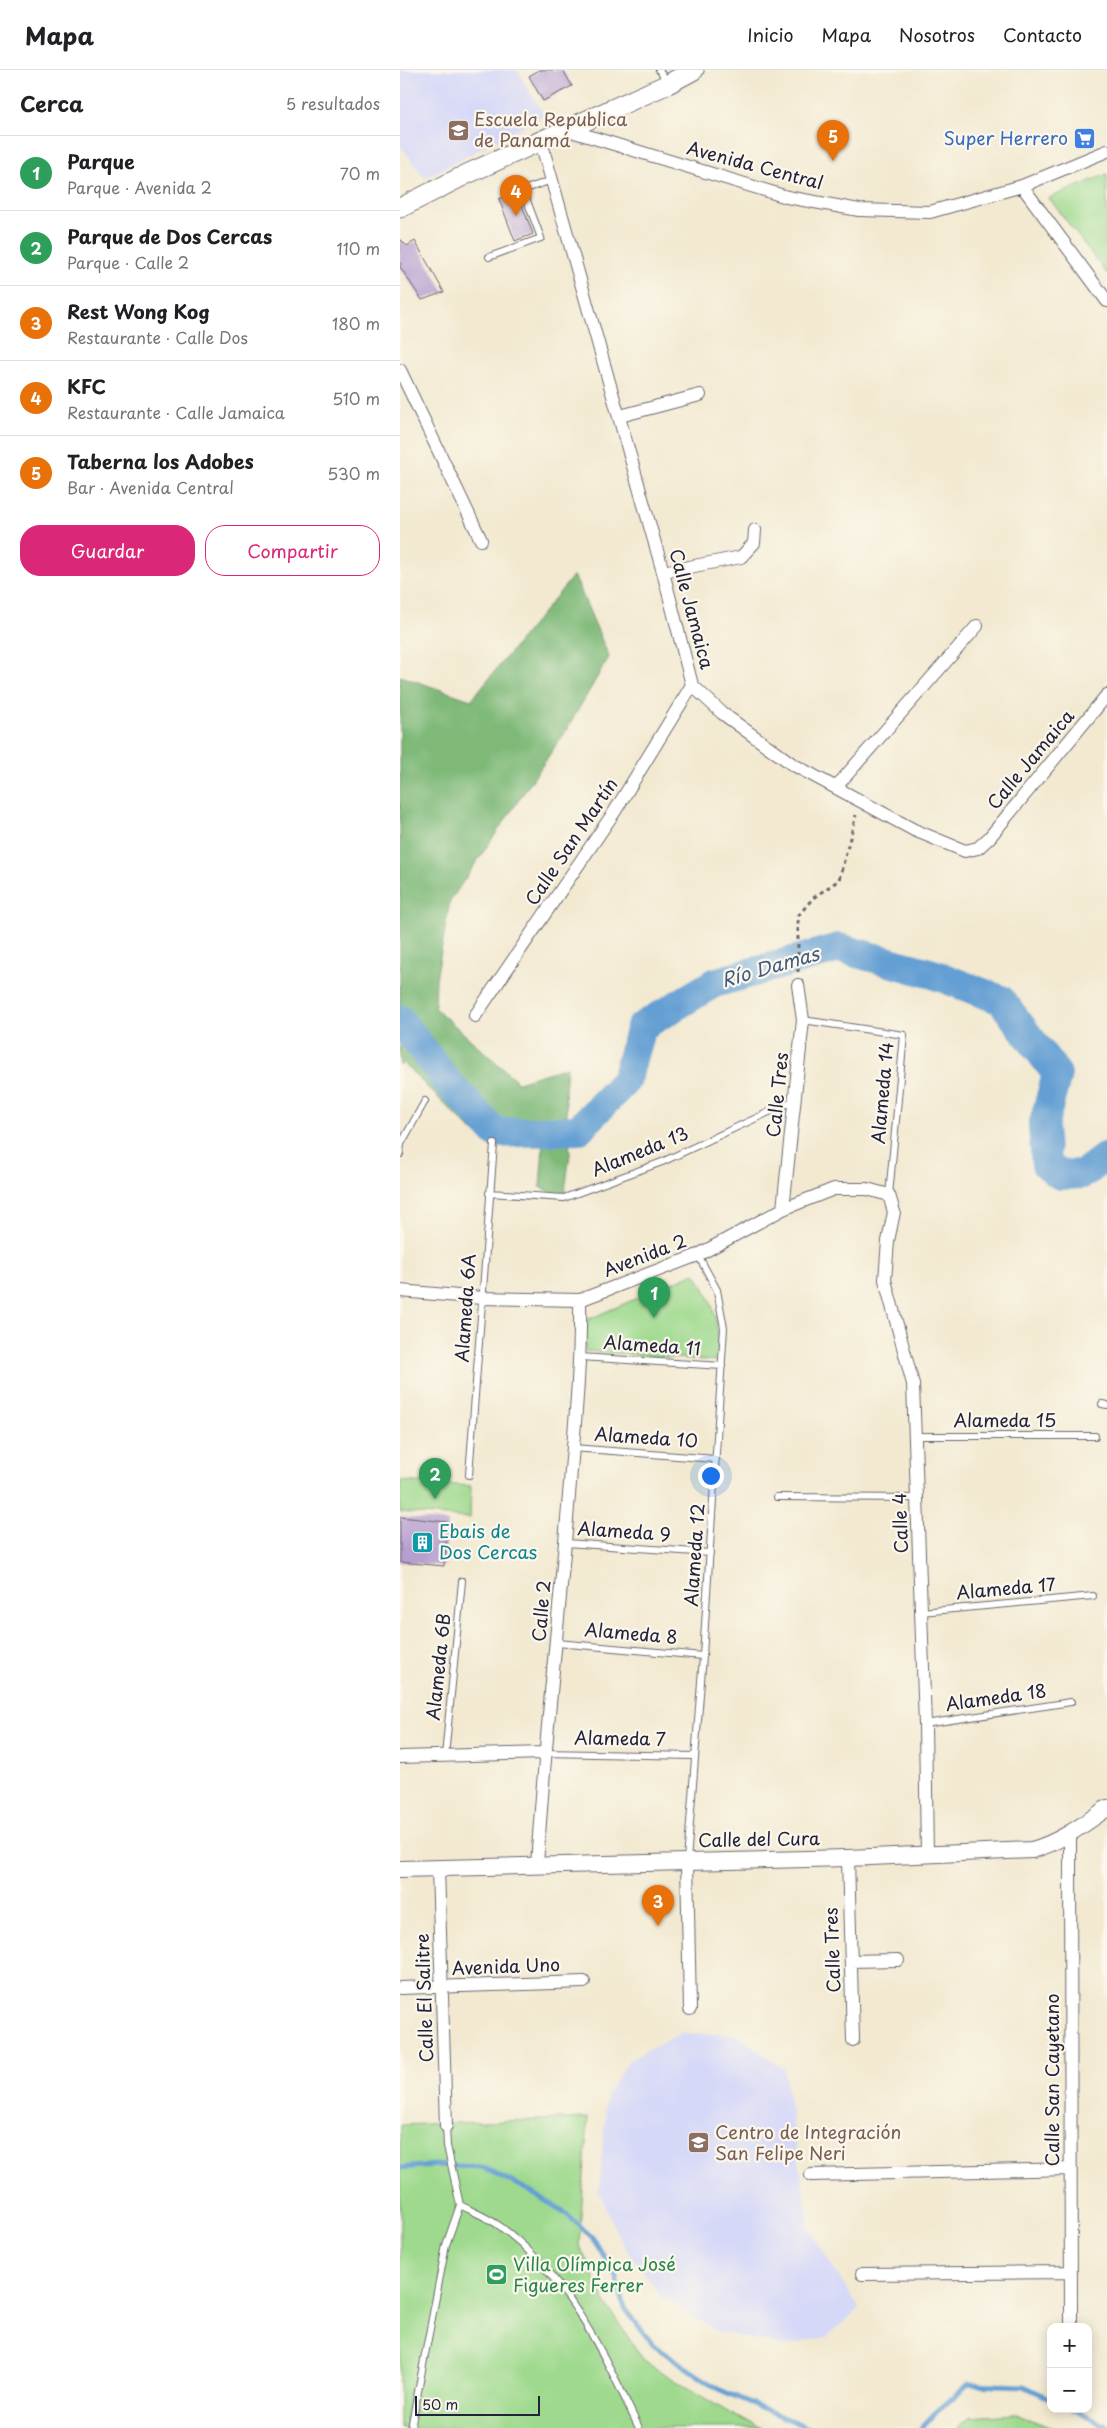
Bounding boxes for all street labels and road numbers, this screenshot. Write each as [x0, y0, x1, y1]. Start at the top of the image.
street label: Avenida Central [684, 133, 827, 196]
street label: Calle Jamaica [663, 546, 722, 672]
street label: Calle Jamaica [980, 703, 1080, 815]
street label: Calle San Martín [518, 772, 624, 910]
street label: Alameda 14 [864, 1041, 899, 1145]
street label: Calle Tres [759, 1051, 794, 1139]
street label: Alameda 13 [587, 1119, 692, 1182]
street label: Avenida 2 [599, 1226, 690, 1283]
street label: Alameda 6A [447, 1252, 482, 1363]
street label: Alameda 11 [603, 1328, 702, 1361]
street label: Alameda 15 [954, 1406, 1056, 1433]
street label: Alameda 10 [593, 1419, 699, 1454]
street label: Calle 4 [885, 1492, 914, 1554]
street label: Alameda 12 [676, 1502, 711, 1607]
street label: Alameda 9 [577, 1514, 672, 1547]
street label: Alameda 17 [955, 1570, 1057, 1605]
street label: Calle 2 [524, 1579, 557, 1643]
street label: Alameda 6B [418, 1612, 457, 1722]
street label: Alameda 8 [584, 1615, 679, 1650]
street label: Alameda 18 [943, 1676, 1048, 1717]
street label: Alameda 7 [574, 1723, 666, 1752]
street label: Calle del Cura [698, 1824, 820, 1853]
street label: Calle Tres [817, 1907, 846, 1993]
street label: Calle El Salitre [408, 1933, 439, 2063]
street label: Avenida Uno [451, 1950, 561, 1981]
street label: Calle San Cayetano [1038, 1994, 1065, 2166]

